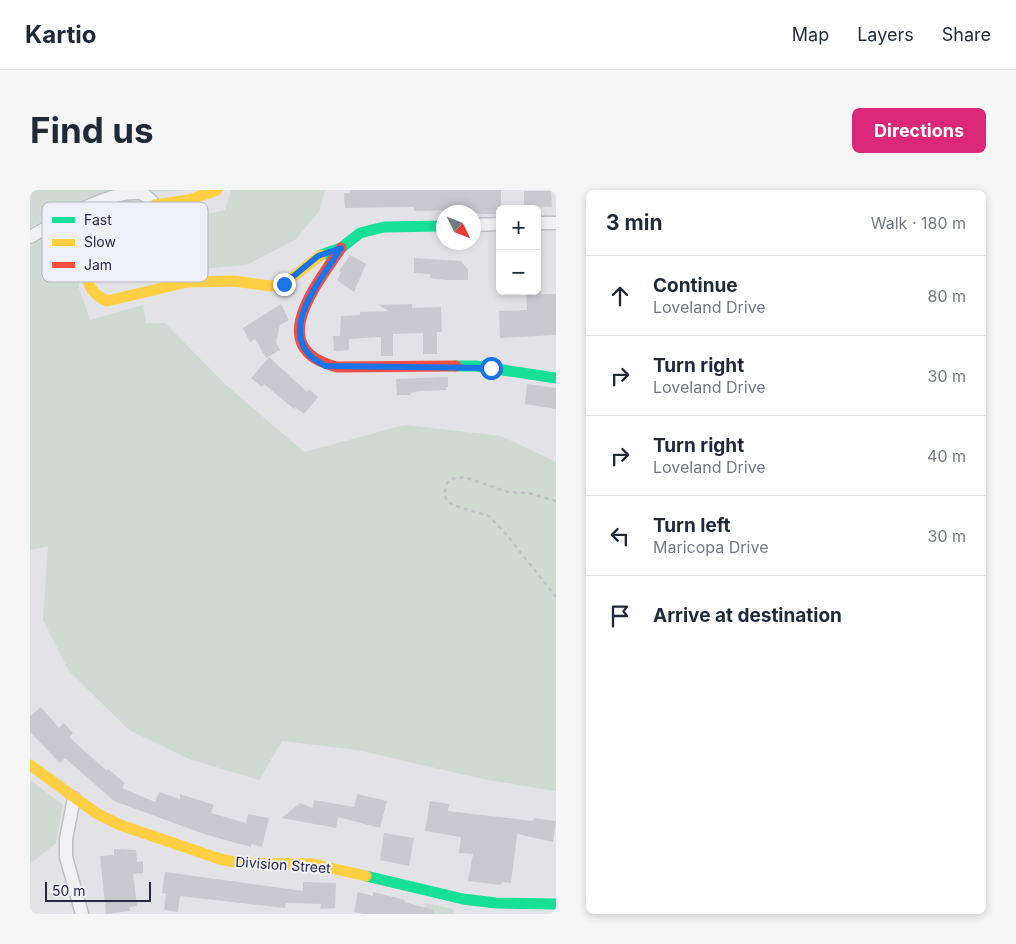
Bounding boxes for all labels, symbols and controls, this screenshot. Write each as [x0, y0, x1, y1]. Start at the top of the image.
text: Kartio [25, 20, 96, 49]
text: Map [792, 24, 829, 45]
text: Layers [857, 24, 914, 45]
text: Share [942, 24, 991, 45]
button: Directions [852, 108, 986, 153]
text: Find us [30, 109, 154, 151]
legend [42, 202, 208, 282]
north arrow [436, 205, 481, 250]
map controls [496, 205, 541, 295]
button: + [496, 205, 541, 250]
text: 3 min [606, 210, 662, 235]
text: Fast [84, 211, 112, 228]
text: Walk · 180 m [871, 213, 966, 233]
text: Slow [84, 233, 116, 250]
button: − [496, 250, 541, 295]
text: Jam [84, 256, 112, 273]
route end [273, 273, 296, 296]
text: Continue [653, 274, 738, 297]
icon: ahead [606, 282, 634, 310]
text: 80 m [927, 286, 966, 306]
text: Loveland Drive [653, 297, 766, 317]
text: Turn right [653, 354, 744, 377]
route start [480, 357, 503, 380]
icon: right [606, 362, 634, 390]
text: 30 m [928, 366, 966, 386]
text: Loveland Drive [653, 377, 766, 397]
text: Turn right [653, 434, 744, 457]
icon: right [606, 442, 634, 470]
text: 40 m [927, 446, 966, 466]
text: Loveland Drive [653, 457, 766, 477]
text: Turn left [653, 514, 731, 537]
icon: left [606, 522, 634, 550]
text: 30 m [928, 526, 966, 546]
text: Maricopa Drive [653, 537, 768, 557]
icon: arrive [606, 602, 634, 630]
text: Arrive at destination [653, 604, 842, 627]
street label: Division Street [235, 853, 332, 876]
scale bar [45, 879, 151, 902]
text: 50 m [52, 882, 86, 899]

